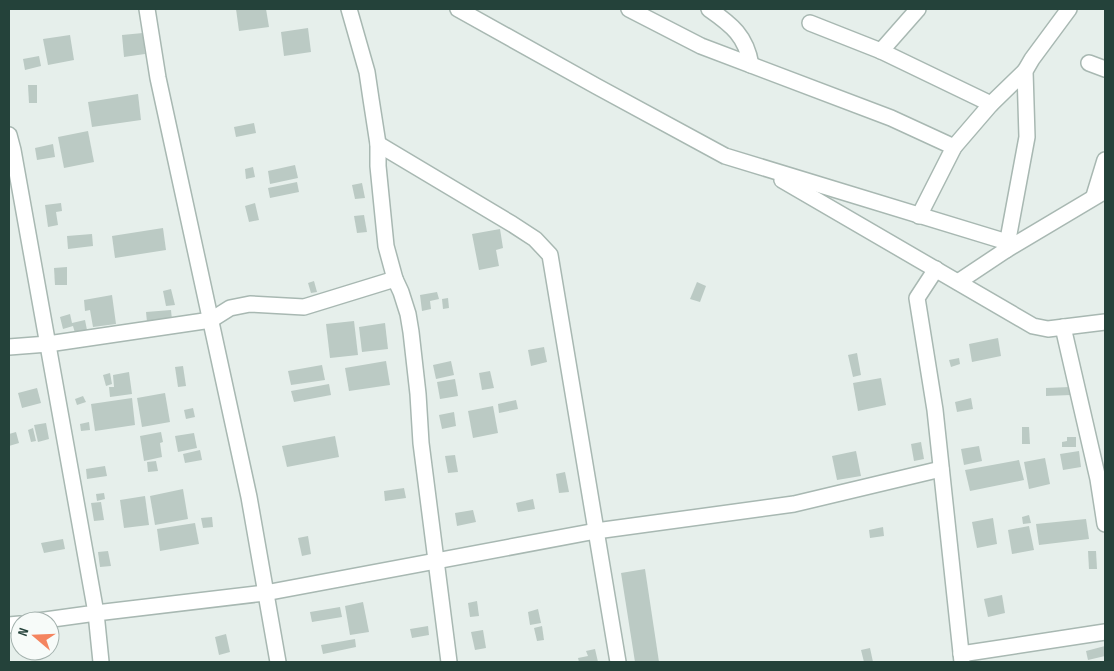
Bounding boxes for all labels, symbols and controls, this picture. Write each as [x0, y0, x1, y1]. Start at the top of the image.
north arrow [10, 611, 60, 661]
text: N [14, 626, 32, 638]

